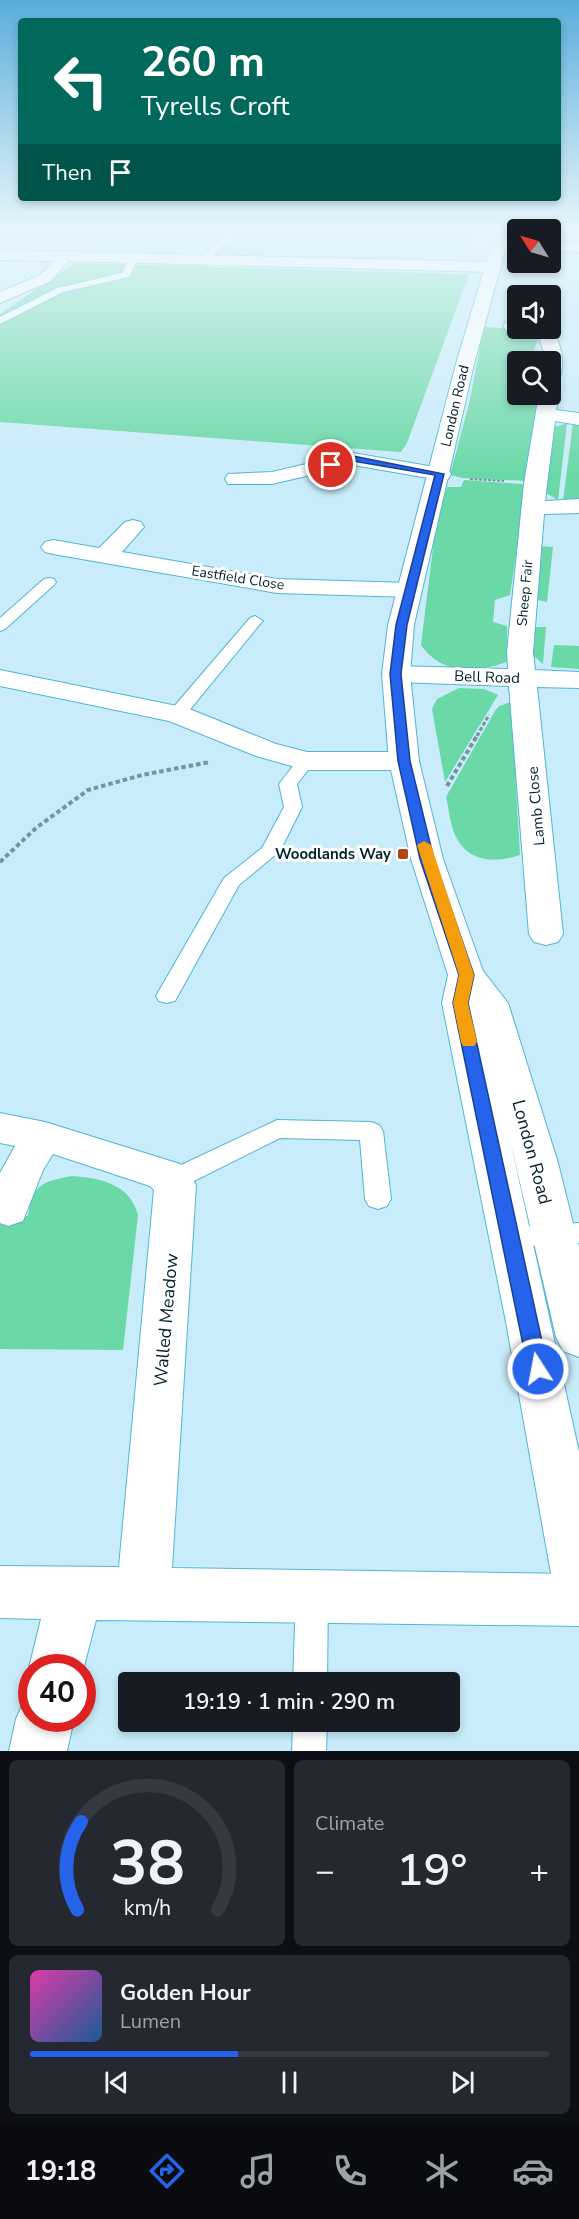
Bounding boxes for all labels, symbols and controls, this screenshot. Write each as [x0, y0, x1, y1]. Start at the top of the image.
text: 260 m [141, 34, 265, 91]
icon: left [42, 42, 120, 120]
text: Tyrells Croft [141, 88, 289, 125]
icon: arrive [104, 156, 137, 189]
text: Then [42, 158, 92, 188]
north arrow [507, 219, 561, 273]
map controls [507, 219, 561, 405]
button: sound [507, 285, 561, 339]
button: search [507, 351, 561, 405]
street label: London Road [436, 363, 474, 449]
pin [305, 439, 356, 490]
icon: arrive [314, 448, 347, 481]
street label: Sheep Fair [513, 559, 537, 627]
street label: Eastfield Close [190, 561, 286, 595]
street label: Bell Road [454, 666, 520, 688]
street label: Lamb Close [523, 765, 549, 846]
place label: Woodlands Way [275, 844, 391, 864]
marker: Woodlands Way [396, 847, 410, 861]
street label: London Road [507, 1097, 557, 1207]
street label: Walled Meadow [148, 1252, 184, 1388]
position arrow [506, 1337, 570, 1401]
speed limit sign: 40 [18, 1654, 96, 1732]
text: 19:19 · 1 min · 290 m [183, 1687, 395, 1717]
text: Climate [315, 1810, 384, 1837]
text: 38 [110, 1821, 184, 1906]
text: 19° [397, 1840, 467, 1901]
text: − [315, 1849, 335, 1894]
text: + [529, 1849, 549, 1894]
text: km/h [123, 1893, 171, 1923]
text: Golden Hour [120, 1978, 251, 2008]
text: Lumen [120, 2008, 181, 2035]
icon: previous [100, 2066, 133, 2099]
icon: pause [273, 2066, 306, 2099]
icon: next [446, 2066, 479, 2099]
icon: directions [146, 2150, 188, 2192]
icon: music [237, 2150, 279, 2192]
icon: phone [329, 2150, 371, 2192]
icon: climate [421, 2150, 463, 2192]
icon: car [512, 2150, 554, 2192]
text: 19:18 [25, 2153, 96, 2190]

